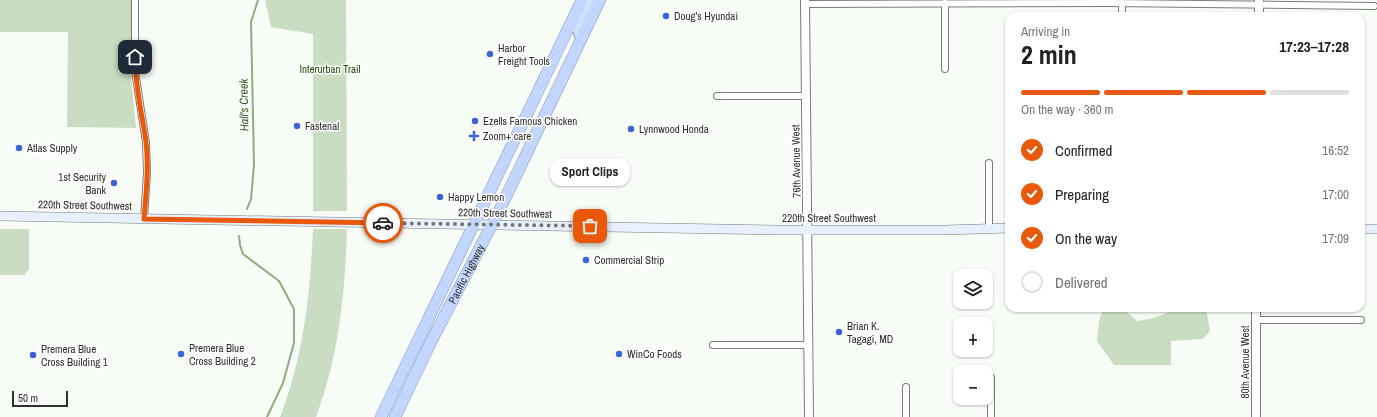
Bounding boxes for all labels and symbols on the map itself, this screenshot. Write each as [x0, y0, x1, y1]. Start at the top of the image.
place label: Doug's Hyundai [674, 9, 738, 23]
marker: Doug's Hyundai [661, 11, 671, 21]
pin [118, 40, 152, 74]
place label: Harbor Freight Tools [498, 41, 550, 68]
marker: Harbor Freight Tools [485, 49, 495, 59]
park label: Interurban Trail [299, 62, 361, 76]
water label: Hall's Creek [236, 77, 252, 132]
place label: Ezells Famous Chicken [483, 114, 577, 128]
marker: Ezells Famous Chicken [470, 116, 480, 126]
place label: Fastenal [305, 119, 339, 133]
marker: Fastenal [292, 121, 302, 131]
place label: Lynnwood Honda [639, 122, 709, 136]
marker: Lynnwood Honda [626, 124, 636, 134]
street label: 76th Avenue West [788, 124, 804, 198]
place label: Zoom+ care [483, 129, 531, 143]
marker: Zoom+ care [468, 130, 480, 142]
place label: Atlas Supply [26, 141, 78, 155]
marker: Atlas Supply [14, 143, 24, 153]
callout: Sport Clips [550, 158, 630, 186]
place label: 1st Security Bank [58, 170, 106, 197]
marker: 1st Security Bank [109, 178, 119, 188]
place label: Happy Lemon [448, 190, 504, 204]
marker: Happy Lemon [435, 192, 445, 202]
street label: 220th Street Southwest [38, 197, 132, 213]
courier [363, 203, 403, 243]
street label: 220th Street Southwest [458, 205, 552, 221]
pin [573, 209, 607, 243]
street label: 220th Street Southwest [782, 211, 876, 225]
street label: Pacific Highway [445, 241, 488, 306]
place label: Commercial Strip [594, 253, 664, 267]
marker: Commercial Strip [581, 255, 591, 265]
place label: Brian K. Tagagi, MD [847, 319, 893, 346]
street label: 80th Avenue West [1238, 325, 1252, 398]
marker: Brian K. Tagagi, MD [834, 327, 844, 337]
place label: Premera Blue Cross Building 2 [189, 341, 256, 368]
place label: Premera Blue Cross Building 1 [41, 342, 108, 369]
place label: WinCo Foods [627, 347, 682, 361]
marker: Premera Blue Cross Building 2 [176, 349, 186, 359]
marker: WinCo Foods [614, 349, 624, 359]
marker: Premera Blue Cross Building 1 [28, 350, 38, 360]
scale bar [12, 389, 68, 408]

